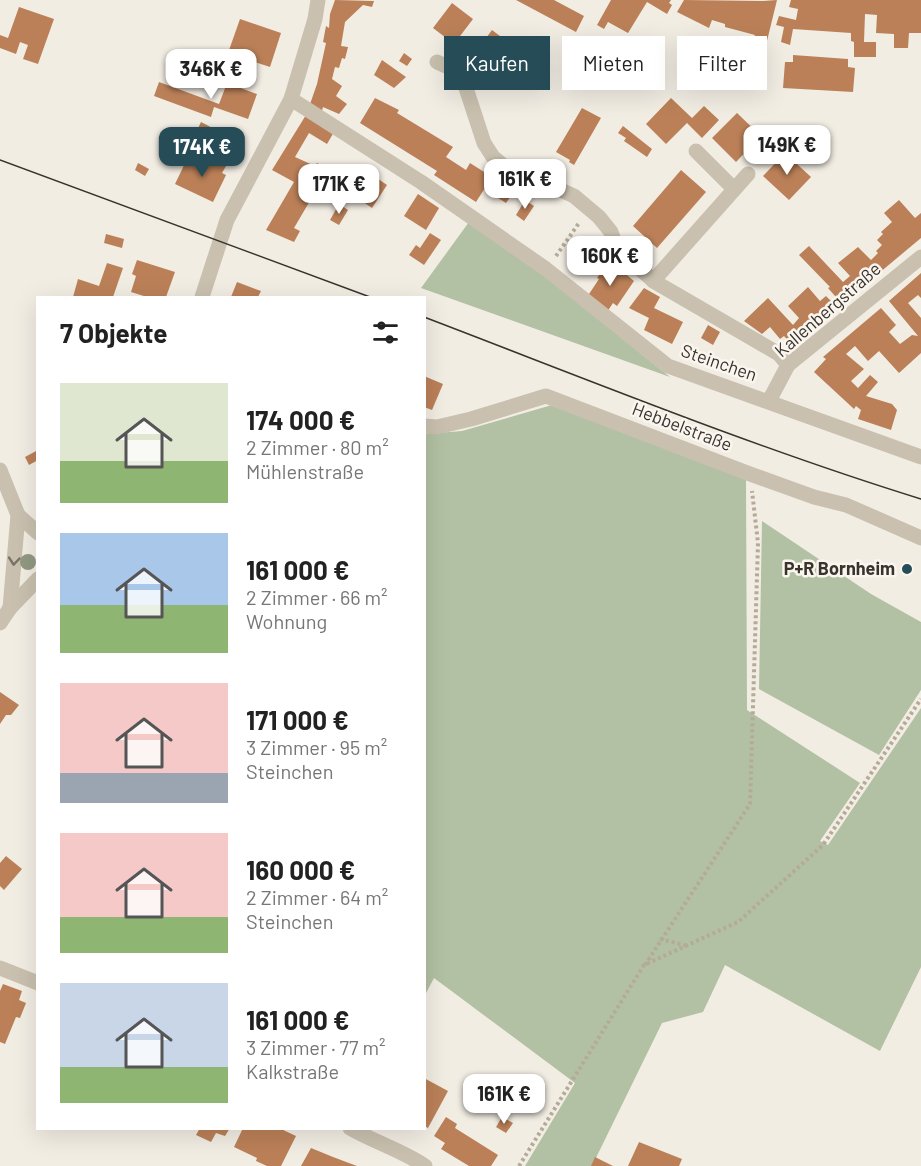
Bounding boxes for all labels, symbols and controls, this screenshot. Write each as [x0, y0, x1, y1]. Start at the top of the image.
chip: Kaufen [444, 36, 550, 90]
chip: Mieten [562, 36, 665, 90]
chip: Filter [677, 36, 767, 90]
pin: 346K € [162, 49, 260, 100]
text: 346K € [180, 56, 242, 80]
pin: 149K € [738, 125, 836, 176]
pin: 174K € [153, 127, 251, 178]
text: 149K € [758, 132, 817, 156]
text: 174K € [173, 134, 231, 158]
pin: 161K € [476, 159, 574, 210]
pin: 171K € [290, 164, 388, 215]
text: 161K € [498, 166, 552, 190]
text: 171K € [312, 171, 366, 195]
pin: 160K € [561, 236, 659, 287]
text: 160K € [581, 243, 639, 267]
street label: Kallenbergstraße [770, 257, 885, 361]
icon: filters [369, 316, 402, 349]
text: 7 Objekte [60, 317, 168, 348]
street label: Steinchen [678, 339, 760, 385]
street label: Hebbelstraße [629, 397, 735, 455]
text: 174 000 € [246, 404, 355, 435]
icon: home [108, 407, 180, 479]
text: 2 Zimmer · 80 m² [246, 435, 389, 459]
text: Mühlenstraße [246, 459, 364, 483]
text: 161 000 € [246, 554, 350, 585]
one-way arrow [8, 557, 21, 566]
icon: home [108, 557, 180, 629]
place label: P+R Bornheim [784, 557, 895, 579]
marker: P+R Bornheim [900, 562, 914, 576]
text: 2 Zimmer · 66 m² [246, 585, 388, 609]
text: Wohnung [246, 609, 327, 633]
text: 171 000 € [246, 704, 349, 735]
icon: home [108, 707, 180, 779]
text: 3 Zimmer · 95 m² [246, 735, 387, 759]
text: Steinchen [246, 759, 334, 783]
text: 160 000 € [246, 854, 355, 885]
icon: home [108, 857, 180, 929]
text: 2 Zimmer · 64 m² [246, 885, 388, 909]
text: Steinchen [246, 909, 334, 933]
text: 161 000 € [246, 1004, 350, 1035]
icon: home [108, 1007, 180, 1079]
text: 3 Zimmer · 77 m² [246, 1035, 385, 1059]
text: Kalkstraße [246, 1059, 339, 1083]
pin: 161K € [455, 1074, 553, 1125]
text: 161K € [477, 1081, 531, 1105]

